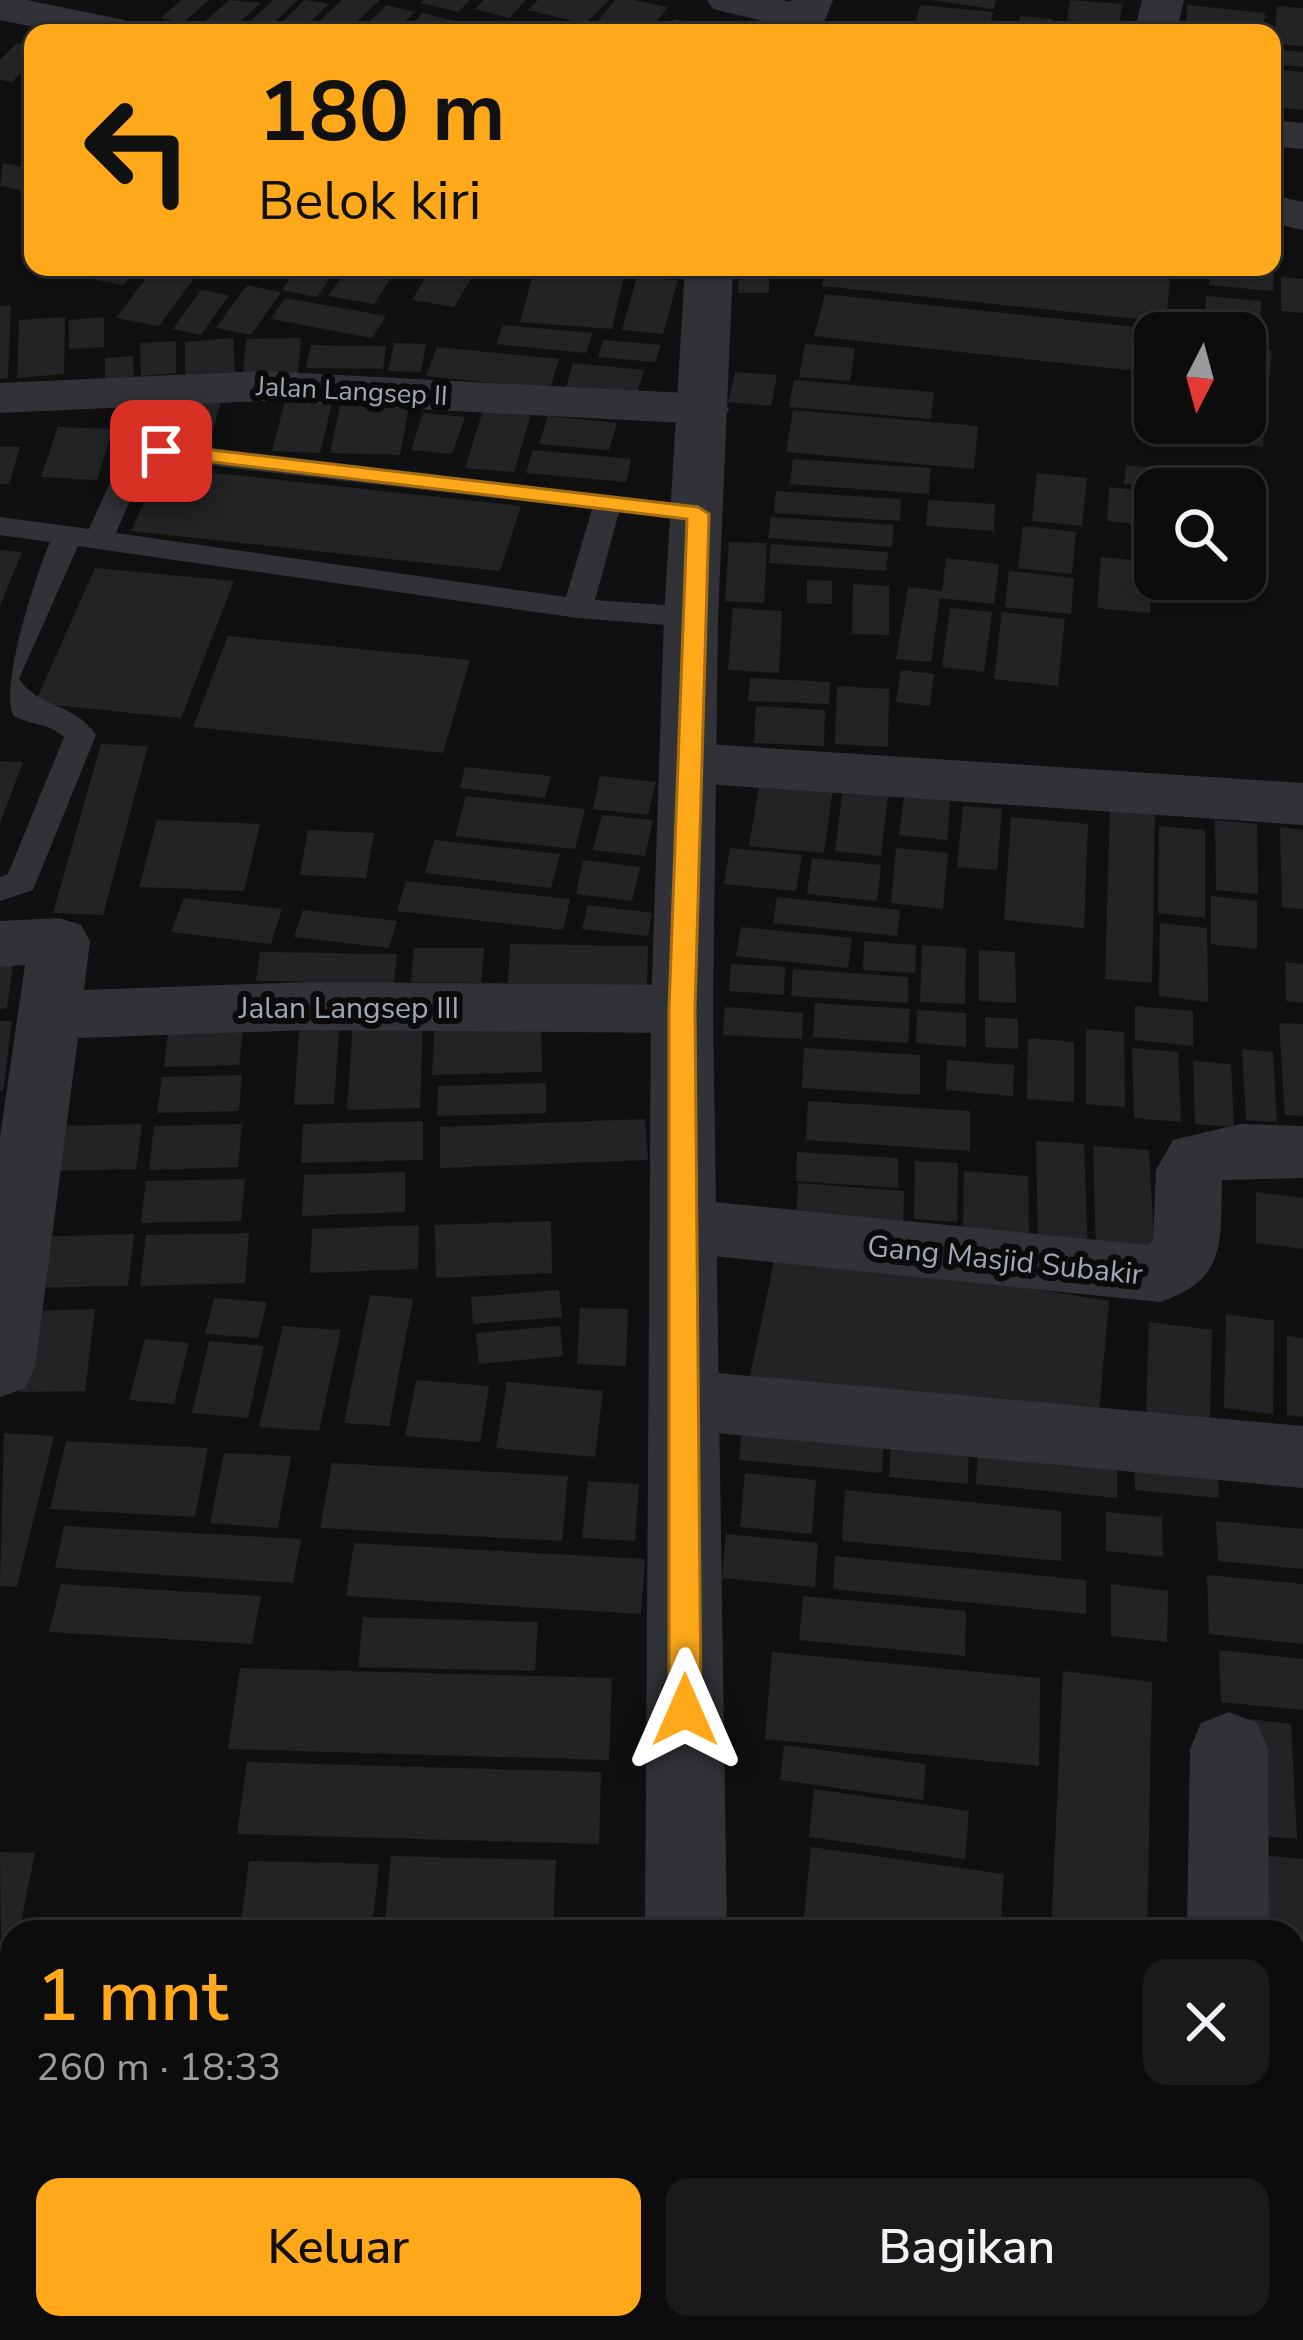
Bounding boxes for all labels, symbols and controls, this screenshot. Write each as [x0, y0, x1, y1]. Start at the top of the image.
text: 180 m [258, 55, 506, 170]
icon: left [60, 72, 216, 228]
text: Belok kiri [258, 164, 481, 238]
north arrow [1134, 312, 1266, 444]
map controls [1134, 312, 1266, 600]
street label: Jalan Langsep II [254, 368, 449, 415]
pin [110, 400, 212, 502]
icon: arrive [128, 418, 194, 484]
button: search [1134, 468, 1266, 600]
street label: Jalan Langsep III [238, 988, 459, 1029]
street label: Gang Masjid Subakir [865, 1226, 1145, 1295]
position arrow [622, 1647, 748, 1773]
text: 1 mnt [36, 1947, 228, 2045]
button: close [1143, 1959, 1269, 2085]
text: 260 m · 18:33 [36, 2041, 281, 2094]
button: Keluar [36, 2178, 641, 2316]
button: Bagikan [665, 2178, 1269, 2316]

